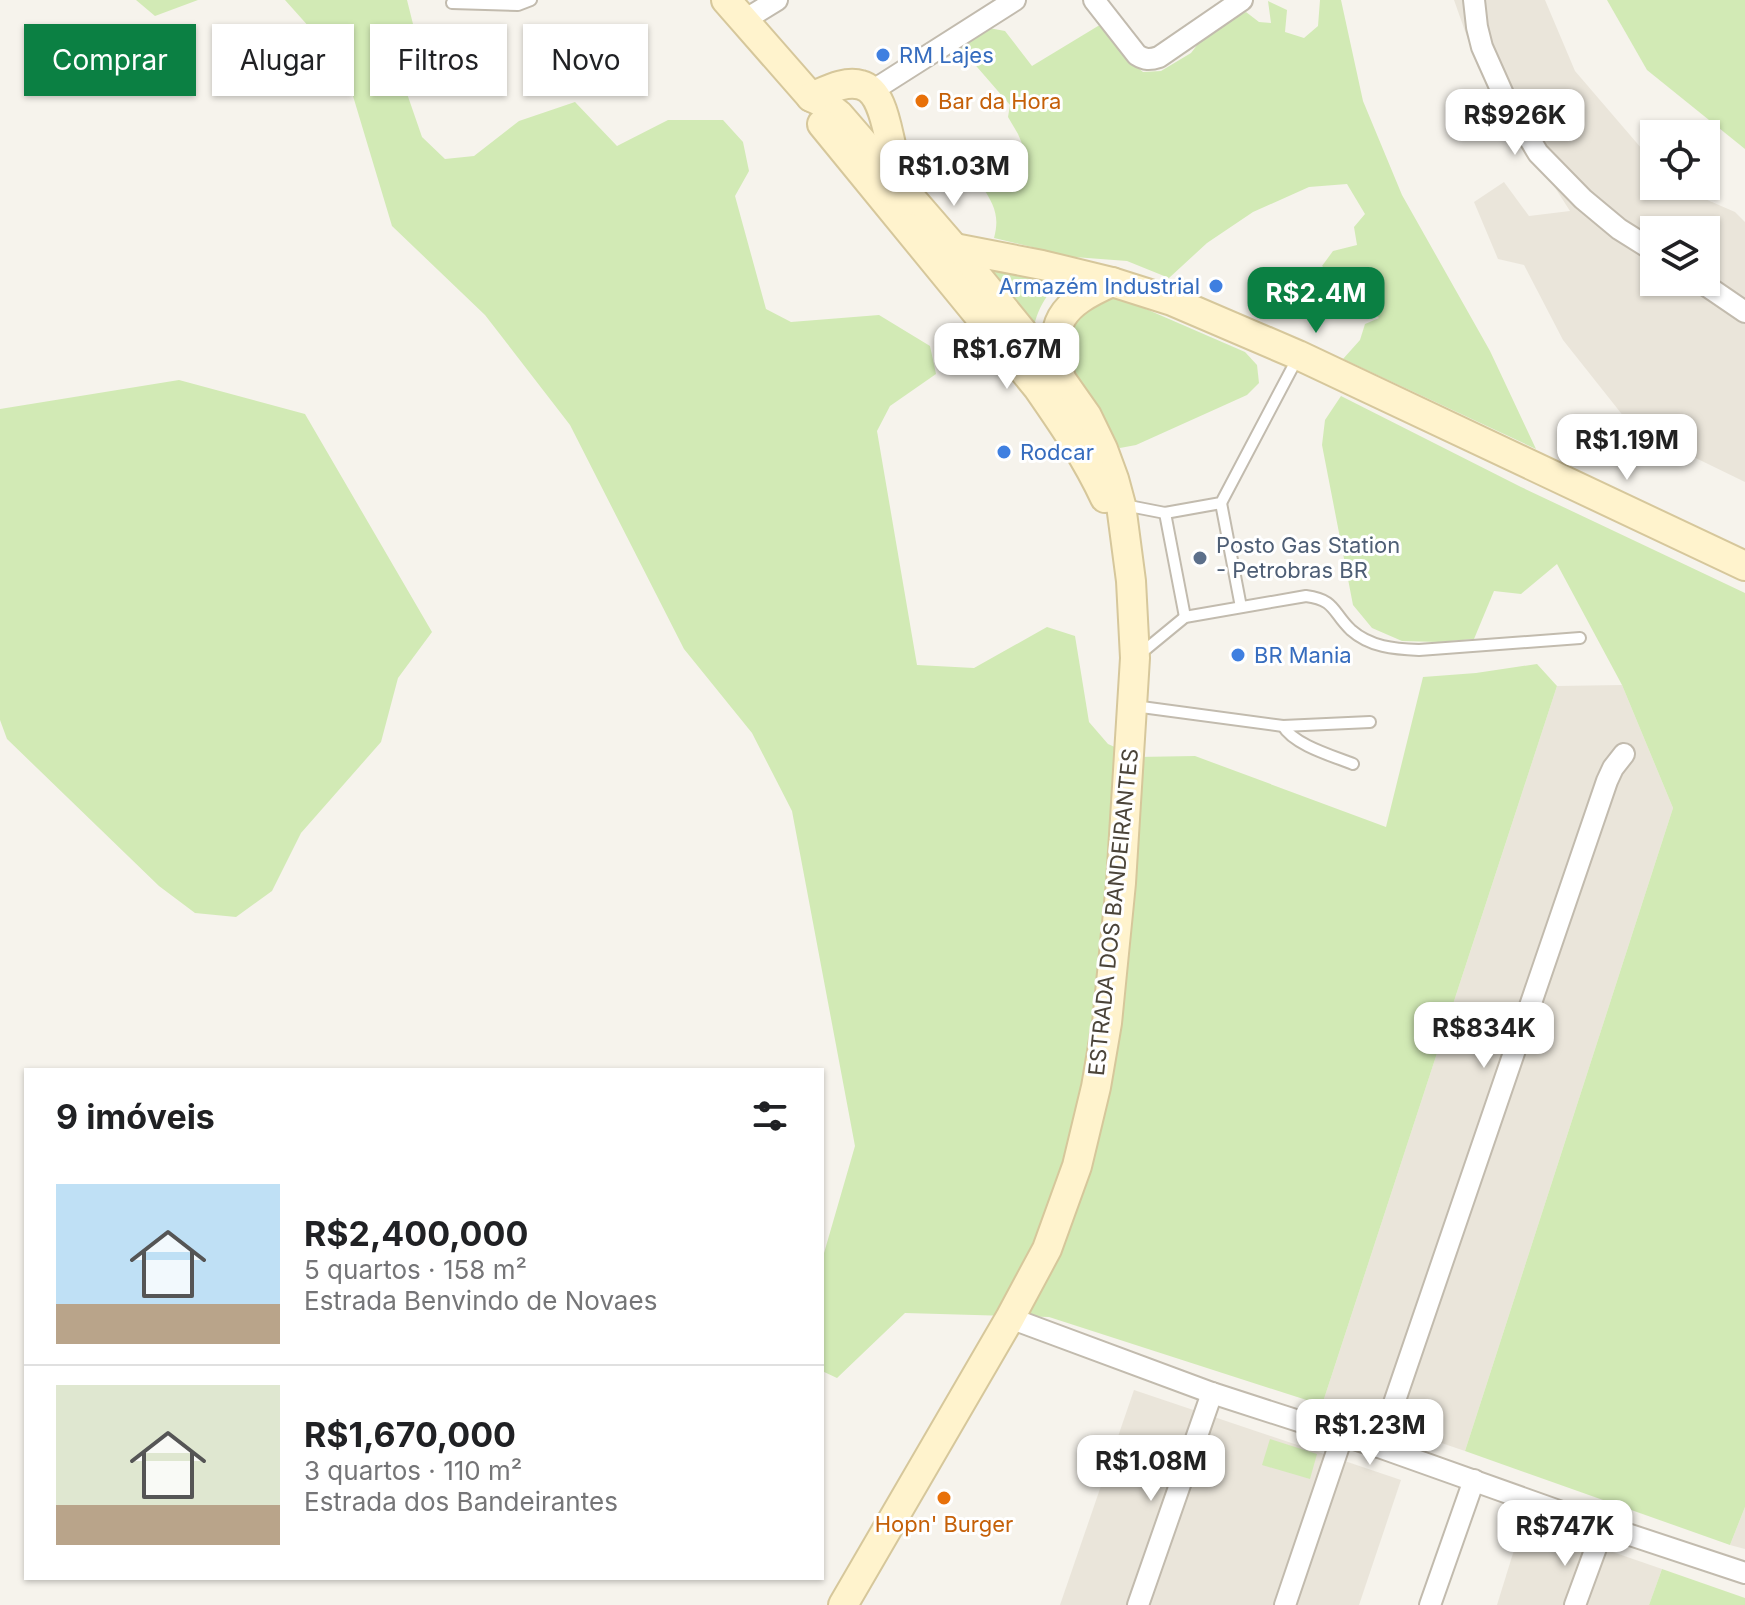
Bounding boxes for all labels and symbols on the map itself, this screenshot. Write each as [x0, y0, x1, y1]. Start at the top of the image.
place label: RM Lajes [899, 42, 994, 68]
marker: RM Lajes [874, 46, 892, 64]
place label: Bar da Hora [938, 88, 1061, 114]
pin: R$926K [1450, 89, 1580, 157]
marker: Bar da Hora [913, 92, 931, 110]
pin: R$1.03M [880, 140, 1028, 208]
pin: R$2.4M [1251, 267, 1381, 335]
place label: Armazém Industrial [999, 273, 1200, 299]
marker: Armazém Industrial [1207, 277, 1225, 295]
pin: R$1.67M [933, 323, 1081, 391]
pin: R$1.19M [1553, 414, 1701, 482]
place label: Rodcar [1020, 439, 1094, 465]
marker: Rodcar [995, 443, 1013, 461]
place label: Posto Gas Station - Petrobras BR [1216, 532, 1400, 583]
marker: Posto Gas Station - Petrobras BR [1191, 549, 1209, 567]
place label: BR Mania [1254, 642, 1352, 668]
marker: BR Mania [1229, 646, 1247, 664]
street label: ESTRADA DOS BANDEIRANTES [1083, 747, 1143, 1077]
pin: R$834K [1419, 1002, 1549, 1070]
pin: R$1.23M [1296, 1399, 1444, 1467]
pin: R$1.08M [1077, 1435, 1225, 1503]
marker: Hopn' Burger [935, 1489, 953, 1507]
pin: R$747K [1500, 1500, 1630, 1568]
place label: Hopn' Burger [875, 1511, 1013, 1537]

